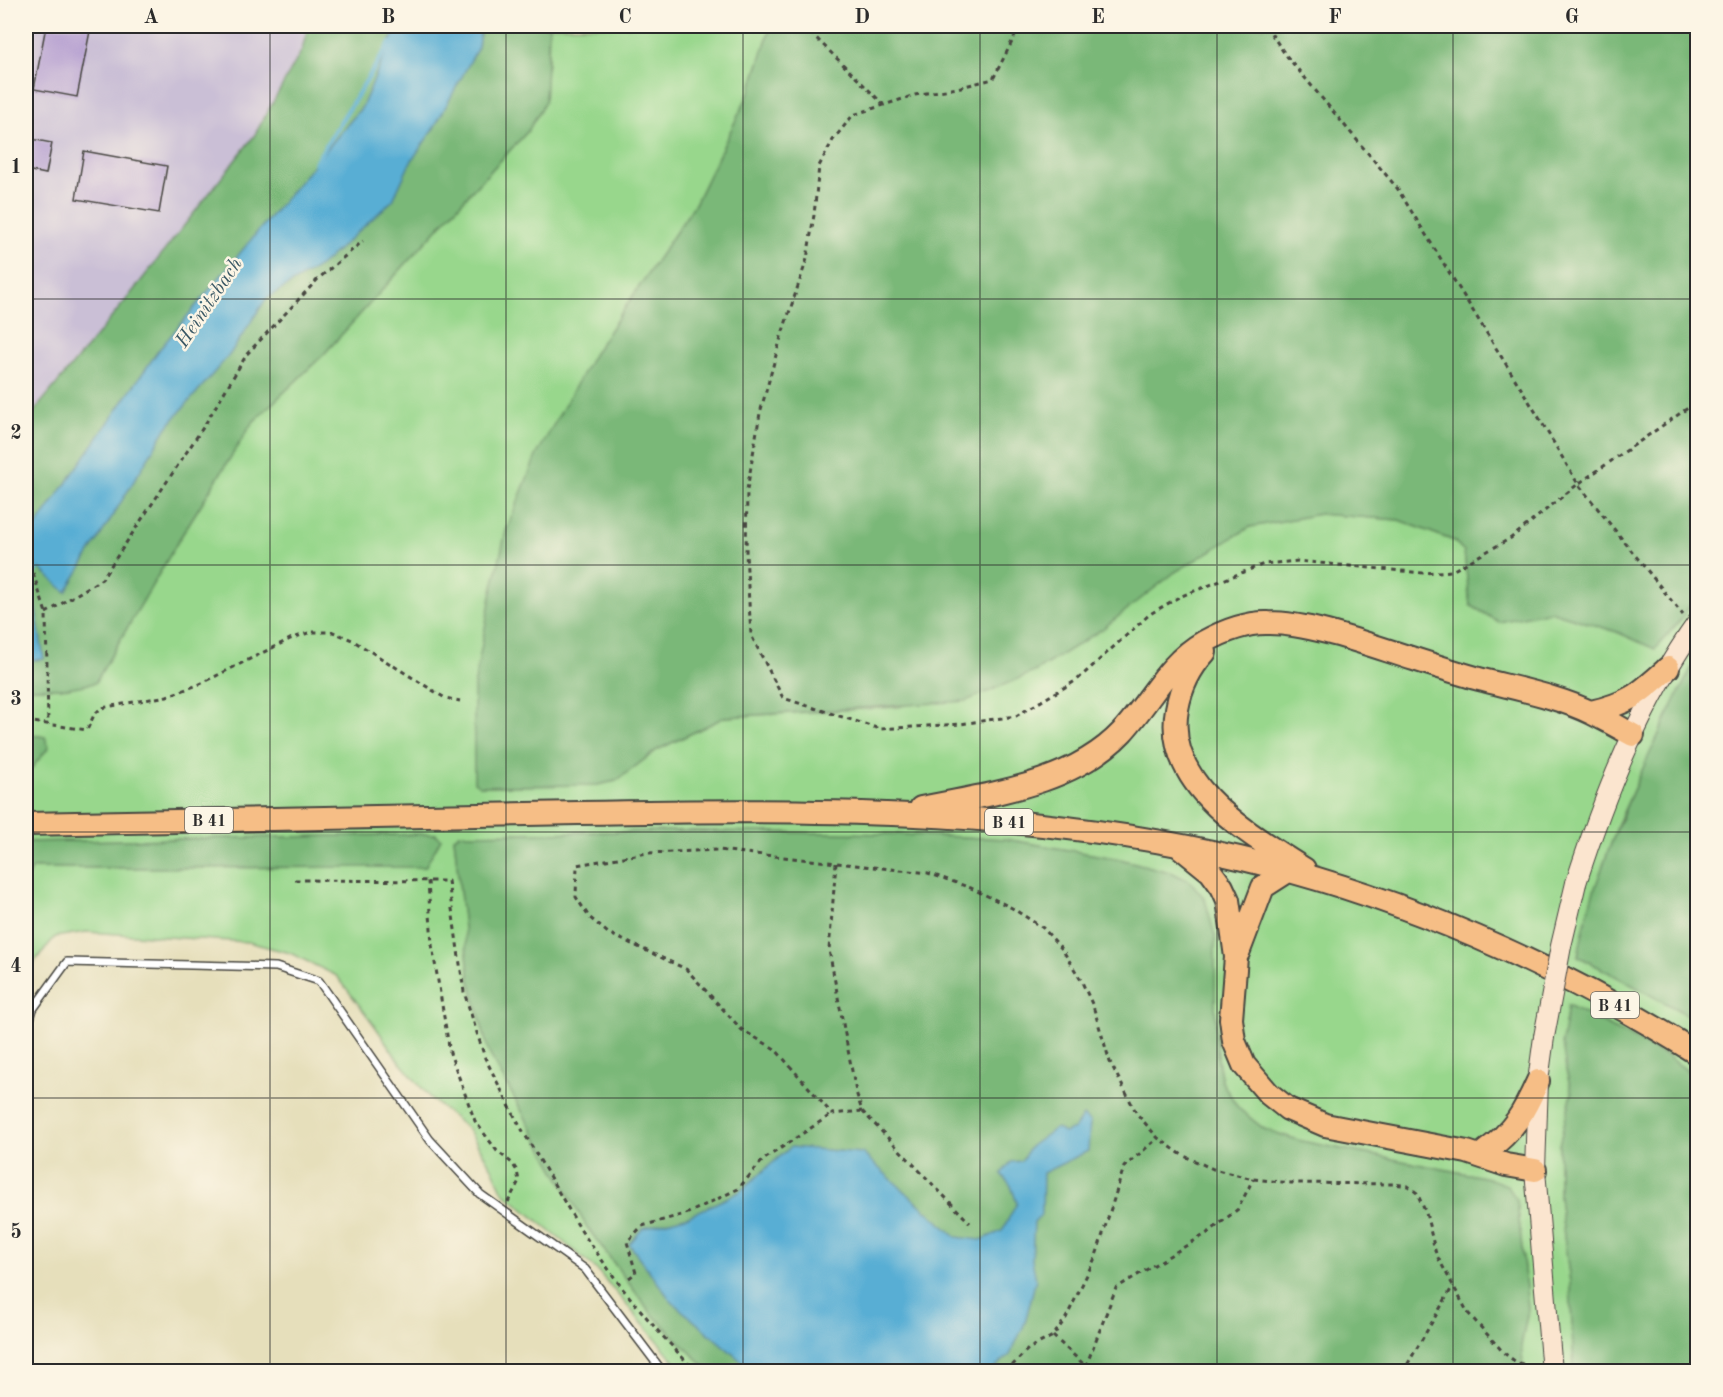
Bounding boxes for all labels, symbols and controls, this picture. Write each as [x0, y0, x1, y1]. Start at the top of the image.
text: A [143, 8, 159, 28]
text: B [381, 8, 395, 28]
text: C [618, 8, 632, 28]
text: D [854, 8, 870, 28]
text: E [1091, 8, 1105, 28]
text: F [1328, 8, 1342, 28]
text: G [1565, 8, 1579, 28]
text: 1 [10, 158, 22, 178]
water label: Heinitzbach [172, 255, 247, 352]
text: 2 [10, 424, 22, 444]
text: 3 [10, 690, 22, 710]
road number: B 41 [185, 807, 233, 833]
road number: B 41 [985, 809, 1033, 835]
text: 4 [10, 957, 22, 977]
road number: B 41 [1591, 992, 1639, 1018]
text: 5 [10, 1222, 22, 1243]

